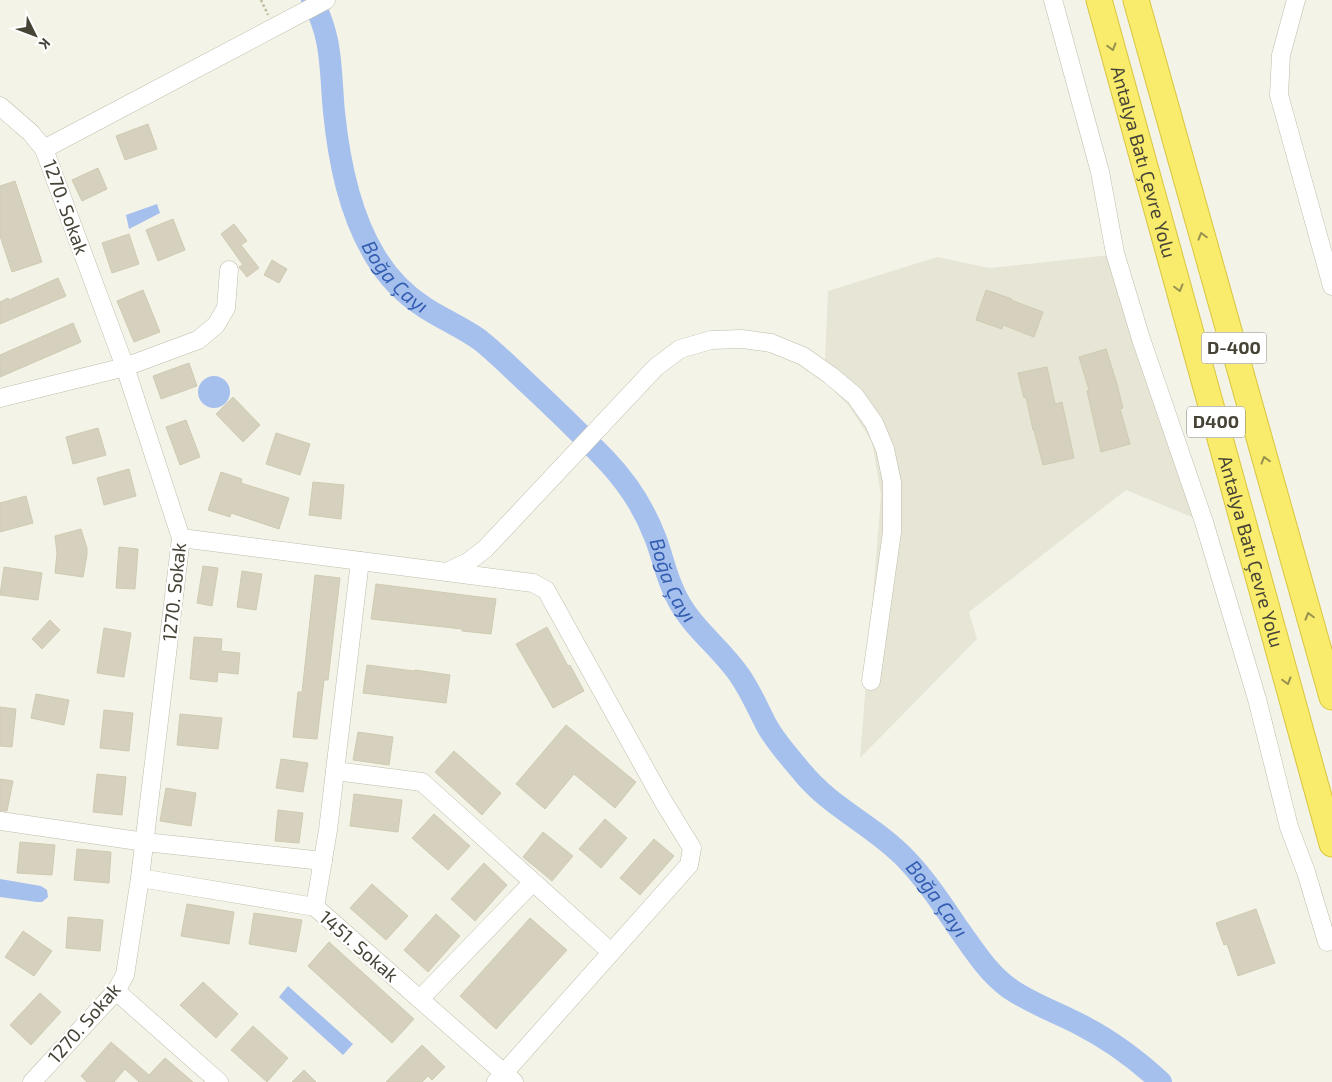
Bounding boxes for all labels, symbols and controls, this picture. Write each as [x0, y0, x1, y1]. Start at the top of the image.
north arrow [10, 10, 60, 60]
text: K [36, 35, 54, 53]
one-way arrow [1107, 42, 1117, 51]
street label: Antalya Batı Çevre Yolu [1107, 63, 1182, 260]
street label: 1270. Sokak [39, 156, 94, 258]
one-way arrow [1197, 233, 1207, 241]
water label: Boğa Çayı [358, 236, 433, 317]
one-way arrow [1173, 283, 1184, 292]
road number: D-400 [1202, 332, 1266, 363]
road number: D400 [1187, 407, 1245, 438]
street label: Antalya Batı Çevre Yolu [1214, 453, 1289, 650]
one-way arrow [1261, 456, 1271, 464]
water label: Boğa Çayı [645, 535, 702, 627]
street label: 1270. Sokak [157, 541, 190, 643]
one-way arrow [1305, 613, 1315, 621]
one-way arrow [1281, 676, 1291, 684]
water label: Boğa Çayı [902, 855, 974, 942]
street label: 1451. Sokak [315, 905, 404, 986]
street label: 1270. Sokak [42, 977, 125, 1068]

